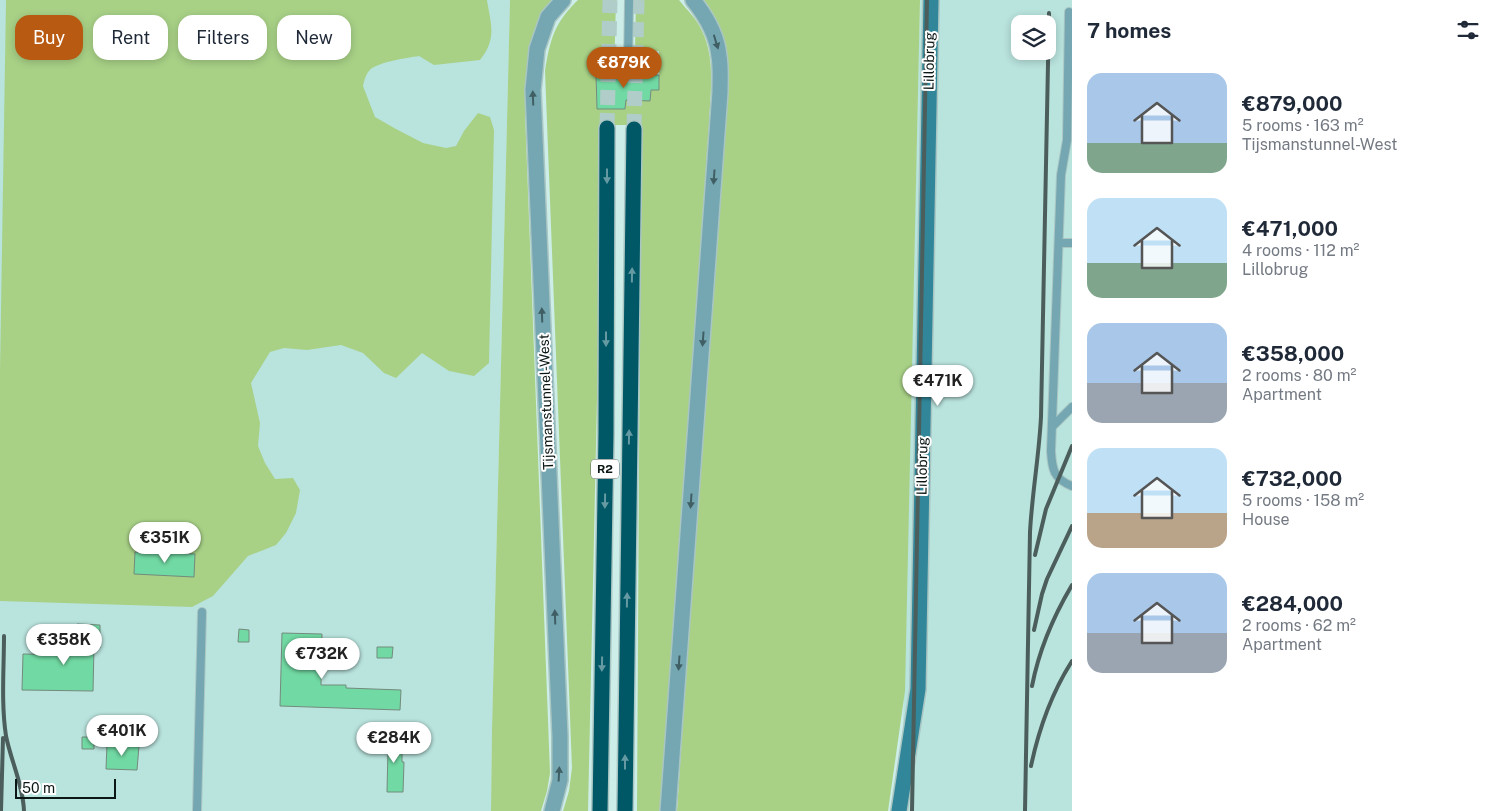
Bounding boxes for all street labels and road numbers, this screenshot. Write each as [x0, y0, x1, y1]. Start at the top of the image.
street label: Lillobrug [920, 32, 938, 90]
street label: Tijsmanstunnel-West [536, 334, 556, 470]
street label: Lillobrug [913, 437, 931, 495]
road number: R2 [591, 459, 619, 478]

